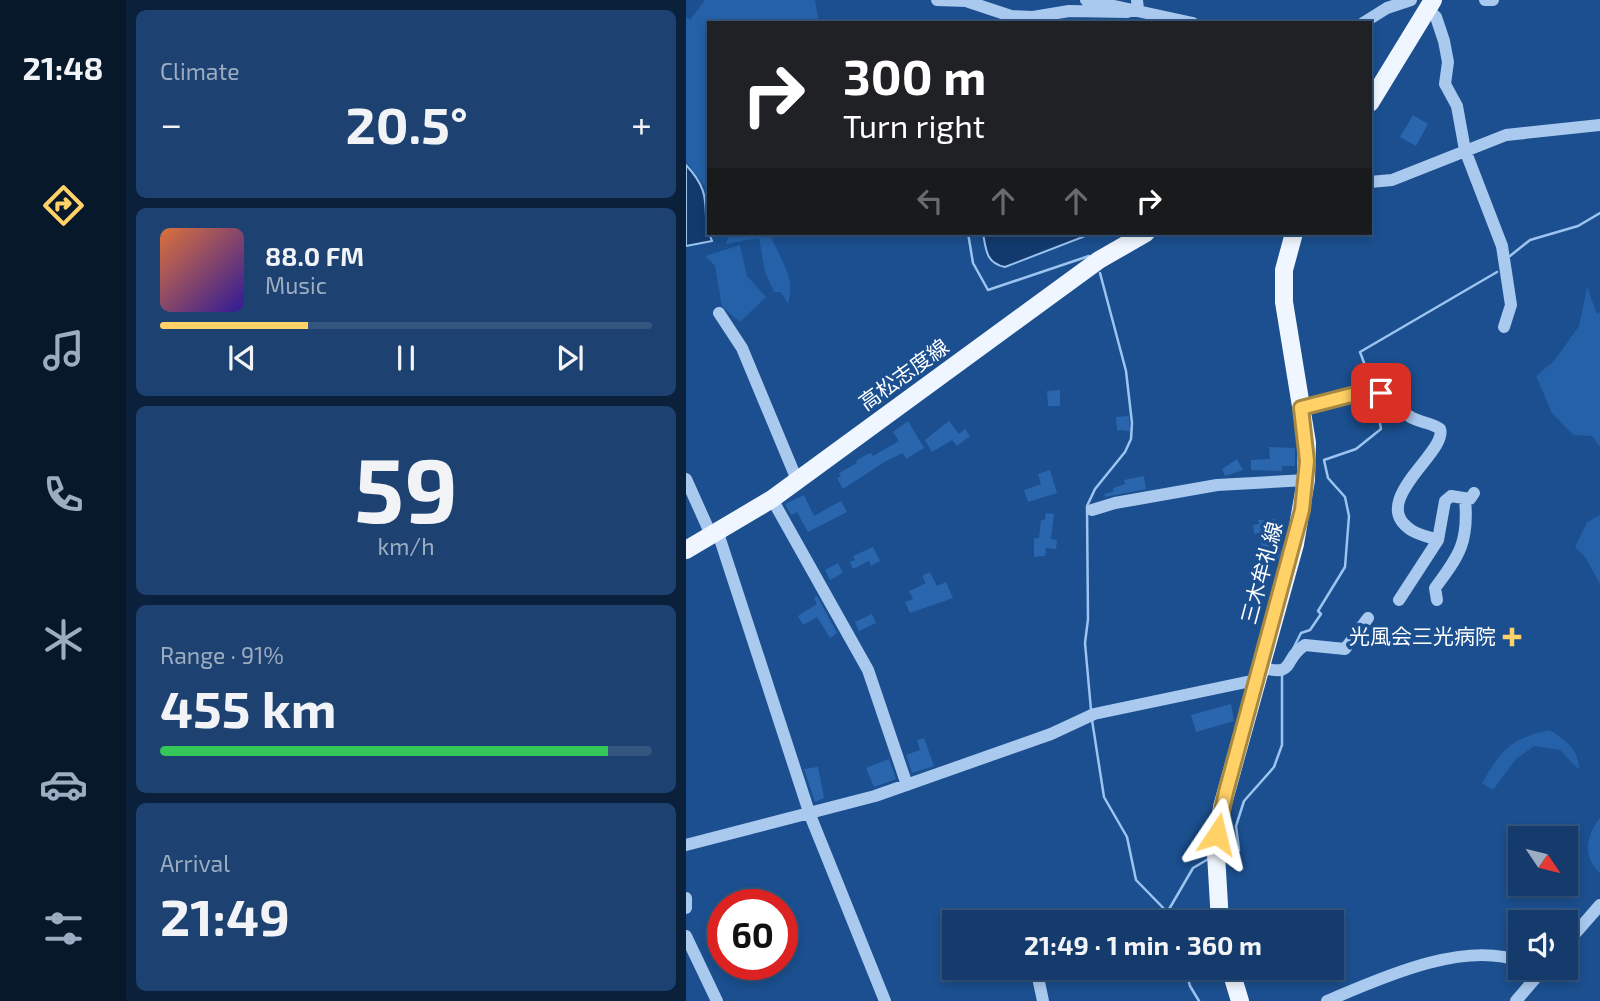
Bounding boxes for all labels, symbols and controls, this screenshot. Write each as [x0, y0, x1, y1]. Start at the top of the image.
text: 300 m [843, 46, 986, 105]
text: 21:48 [23, 48, 103, 86]
icon: right [728, 49, 819, 140]
text: Climate [160, 57, 240, 85]
text: 20.5° [345, 92, 468, 154]
text: − [160, 100, 182, 146]
text: + [631, 100, 652, 146]
text: Turn right [843, 106, 985, 144]
icon: directions [39, 181, 88, 230]
icon: left [911, 182, 949, 220]
icon: ahead [984, 182, 1022, 220]
icon: ahead [1057, 182, 1095, 220]
icon: right [1130, 182, 1168, 220]
text: 88.0 FM [265, 240, 364, 271]
text: Music [265, 271, 327, 299]
icon: music [39, 326, 88, 375]
street label: 高松志度線 [853, 333, 953, 415]
icon: previous [223, 339, 261, 377]
icon: pause [387, 339, 425, 377]
icon: next [551, 339, 589, 377]
pin [1351, 363, 1411, 423]
icon: arrive [1362, 374, 1400, 412]
text: 59 [354, 432, 458, 541]
icon: phone [39, 470, 88, 519]
street label: 三木牟礼線 [1235, 519, 1286, 627]
text: km/h [377, 532, 435, 560]
icon: climate [39, 615, 88, 664]
place label: 光風会三光病院 [1349, 623, 1496, 648]
marker: 光風会三光病院 [1502, 627, 1522, 647]
text: Range · 91% [160, 641, 284, 669]
text: 455 km [160, 676, 337, 738]
icon: car [39, 760, 88, 809]
position arrow [1180, 797, 1254, 871]
north arrow [1508, 826, 1578, 896]
map controls [1508, 826, 1578, 980]
text: Arrival [160, 849, 230, 877]
text: 21:49 [160, 884, 290, 946]
speed limit sign: 60 [707, 889, 798, 980]
icon: filters [39, 904, 88, 953]
button: sound [1508, 910, 1578, 980]
text: 21:49 · 1 min · 360 m [1024, 929, 1262, 960]

